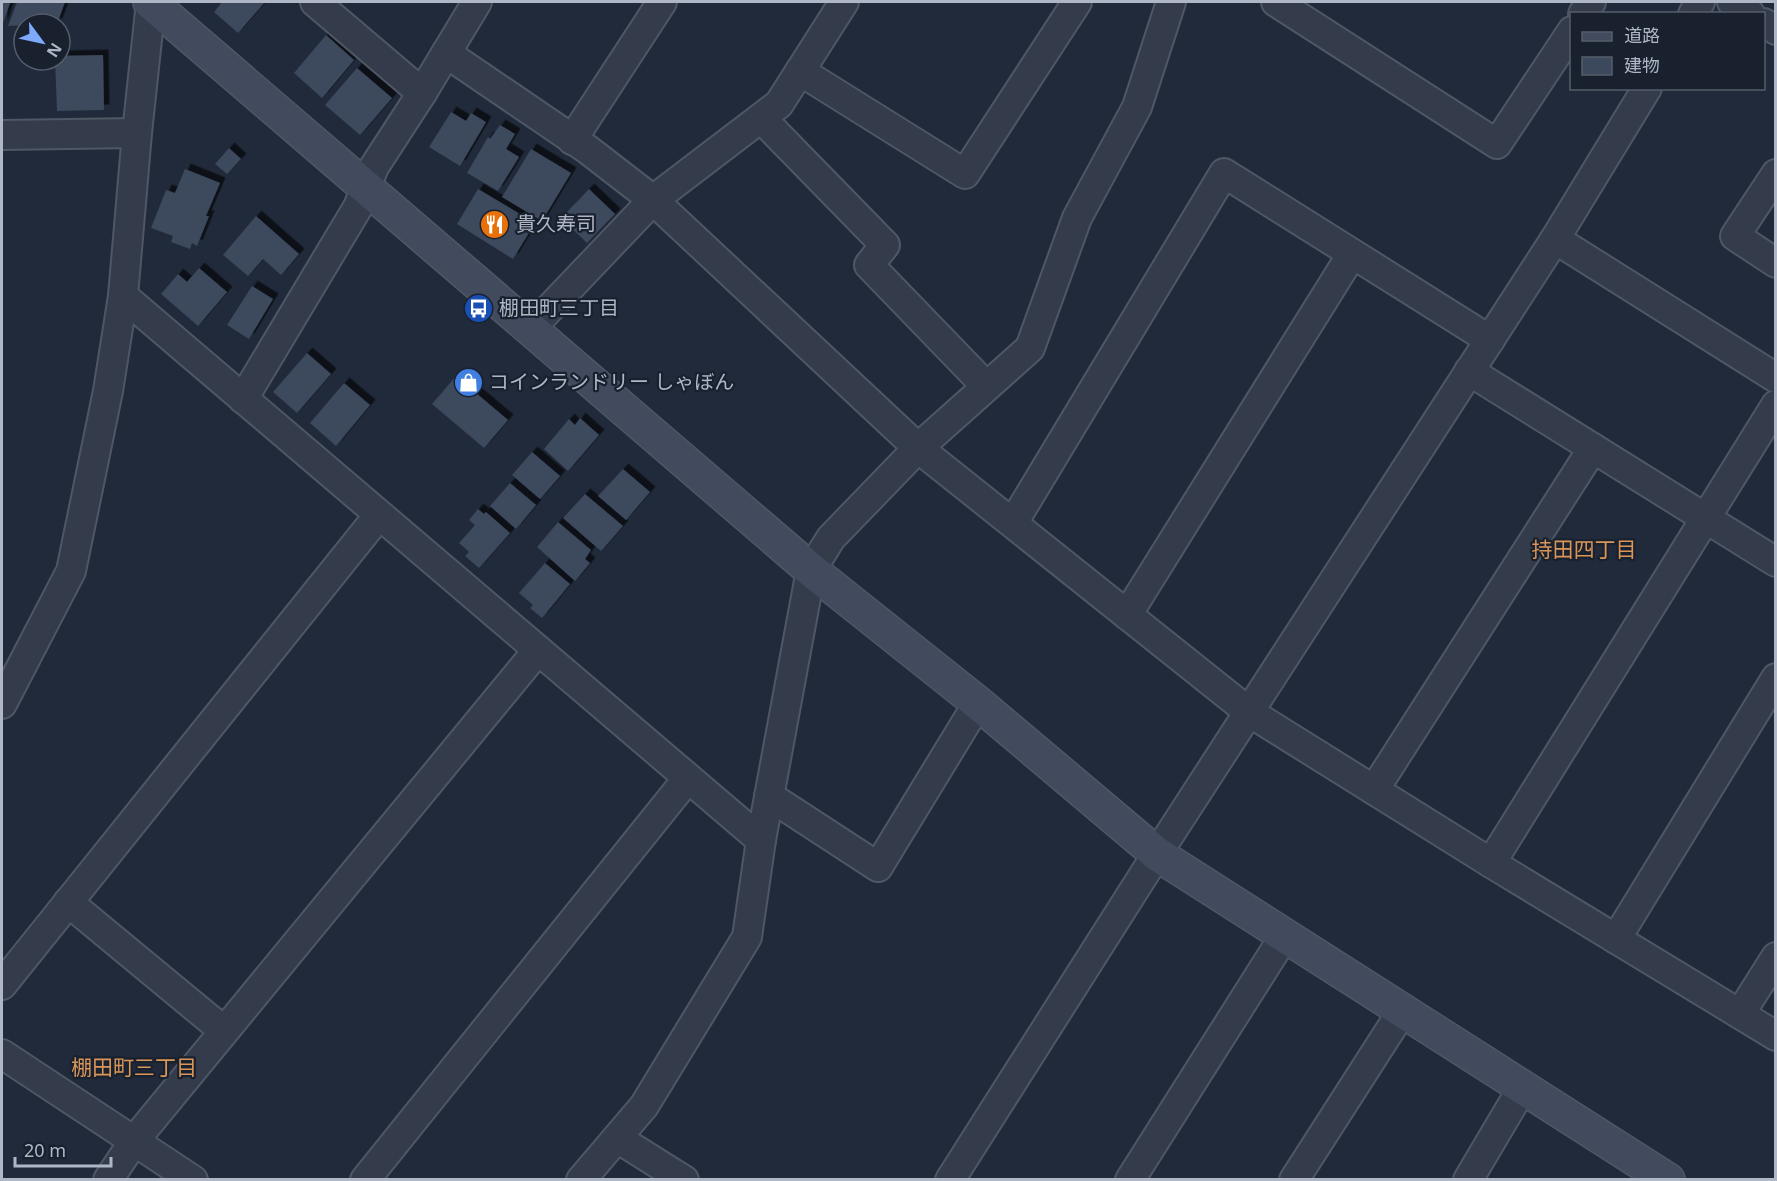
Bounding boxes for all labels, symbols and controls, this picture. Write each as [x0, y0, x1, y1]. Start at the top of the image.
north arrow [12, 12, 72, 72]
legend [1570, 12, 1765, 90]
text: 道路 [1624, 23, 1660, 47]
text: N [42, 39, 67, 62]
text: 建物 [1624, 53, 1660, 77]
restaurant icon: 貴久寿司 [479, 208, 511, 240]
place label: 貴久寿司 [516, 210, 596, 237]
bus stop icon: 棚田町三丁目 [462, 292, 494, 324]
place label: 棚田町三丁目 [499, 294, 619, 321]
shop icon: コインランドリー しゃぼん [452, 366, 484, 398]
place label: コインランドリー しゃぼん [489, 368, 734, 395]
district label: 持田四丁目 [1532, 535, 1637, 563]
district label: 棚田町三丁目 [71, 1053, 197, 1081]
scale bar [15, 1130, 111, 1168]
text: 20 m [24, 1138, 66, 1162]

